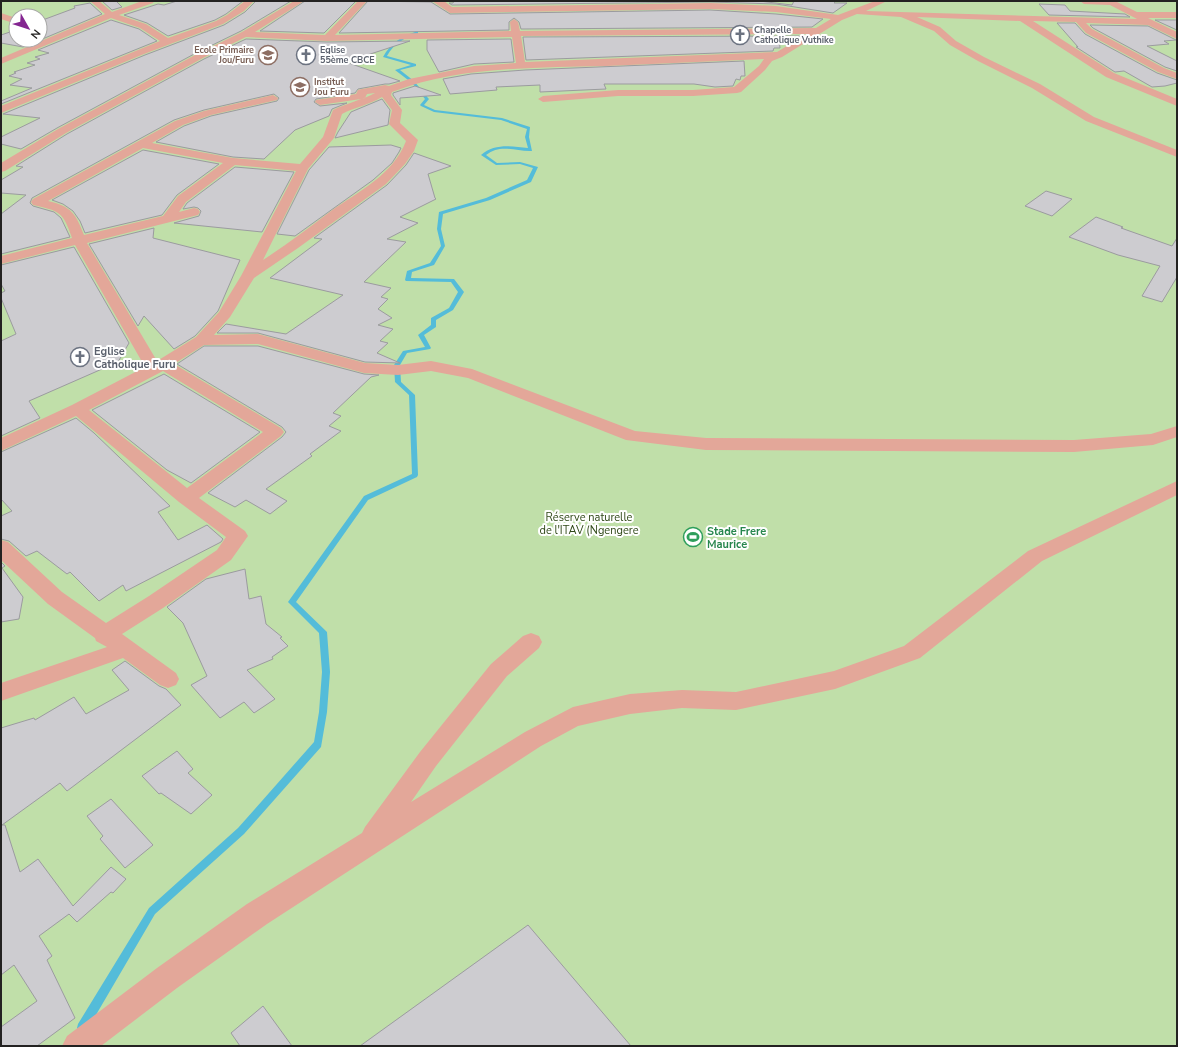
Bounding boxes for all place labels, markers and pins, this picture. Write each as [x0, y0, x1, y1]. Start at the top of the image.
church icon: Chapelle Catholique Vuthike [729, 24, 751, 46]
place label: Chapelle Catholique Vuthike [754, 24, 834, 46]
place label: Ecole Primaire Jou/Furu [194, 44, 254, 66]
school or university icon: Ecole Primaire Jou/Furu [257, 44, 279, 66]
church icon: Eglise 55ème CBCE [295, 44, 317, 66]
place label: Eglise 55ème CBCE [320, 44, 375, 66]
school or university icon: Institut Jou Furu [289, 76, 311, 98]
place label: Institut Jou Furu [313, 76, 349, 98]
place label: Eglise Catholique Furu [94, 344, 176, 372]
church icon: Eglise Catholique Furu [69, 346, 91, 368]
place label: Stade Frere Maurice [707, 524, 766, 552]
sports icon: Stade Frere Maurice [682, 526, 704, 548]

